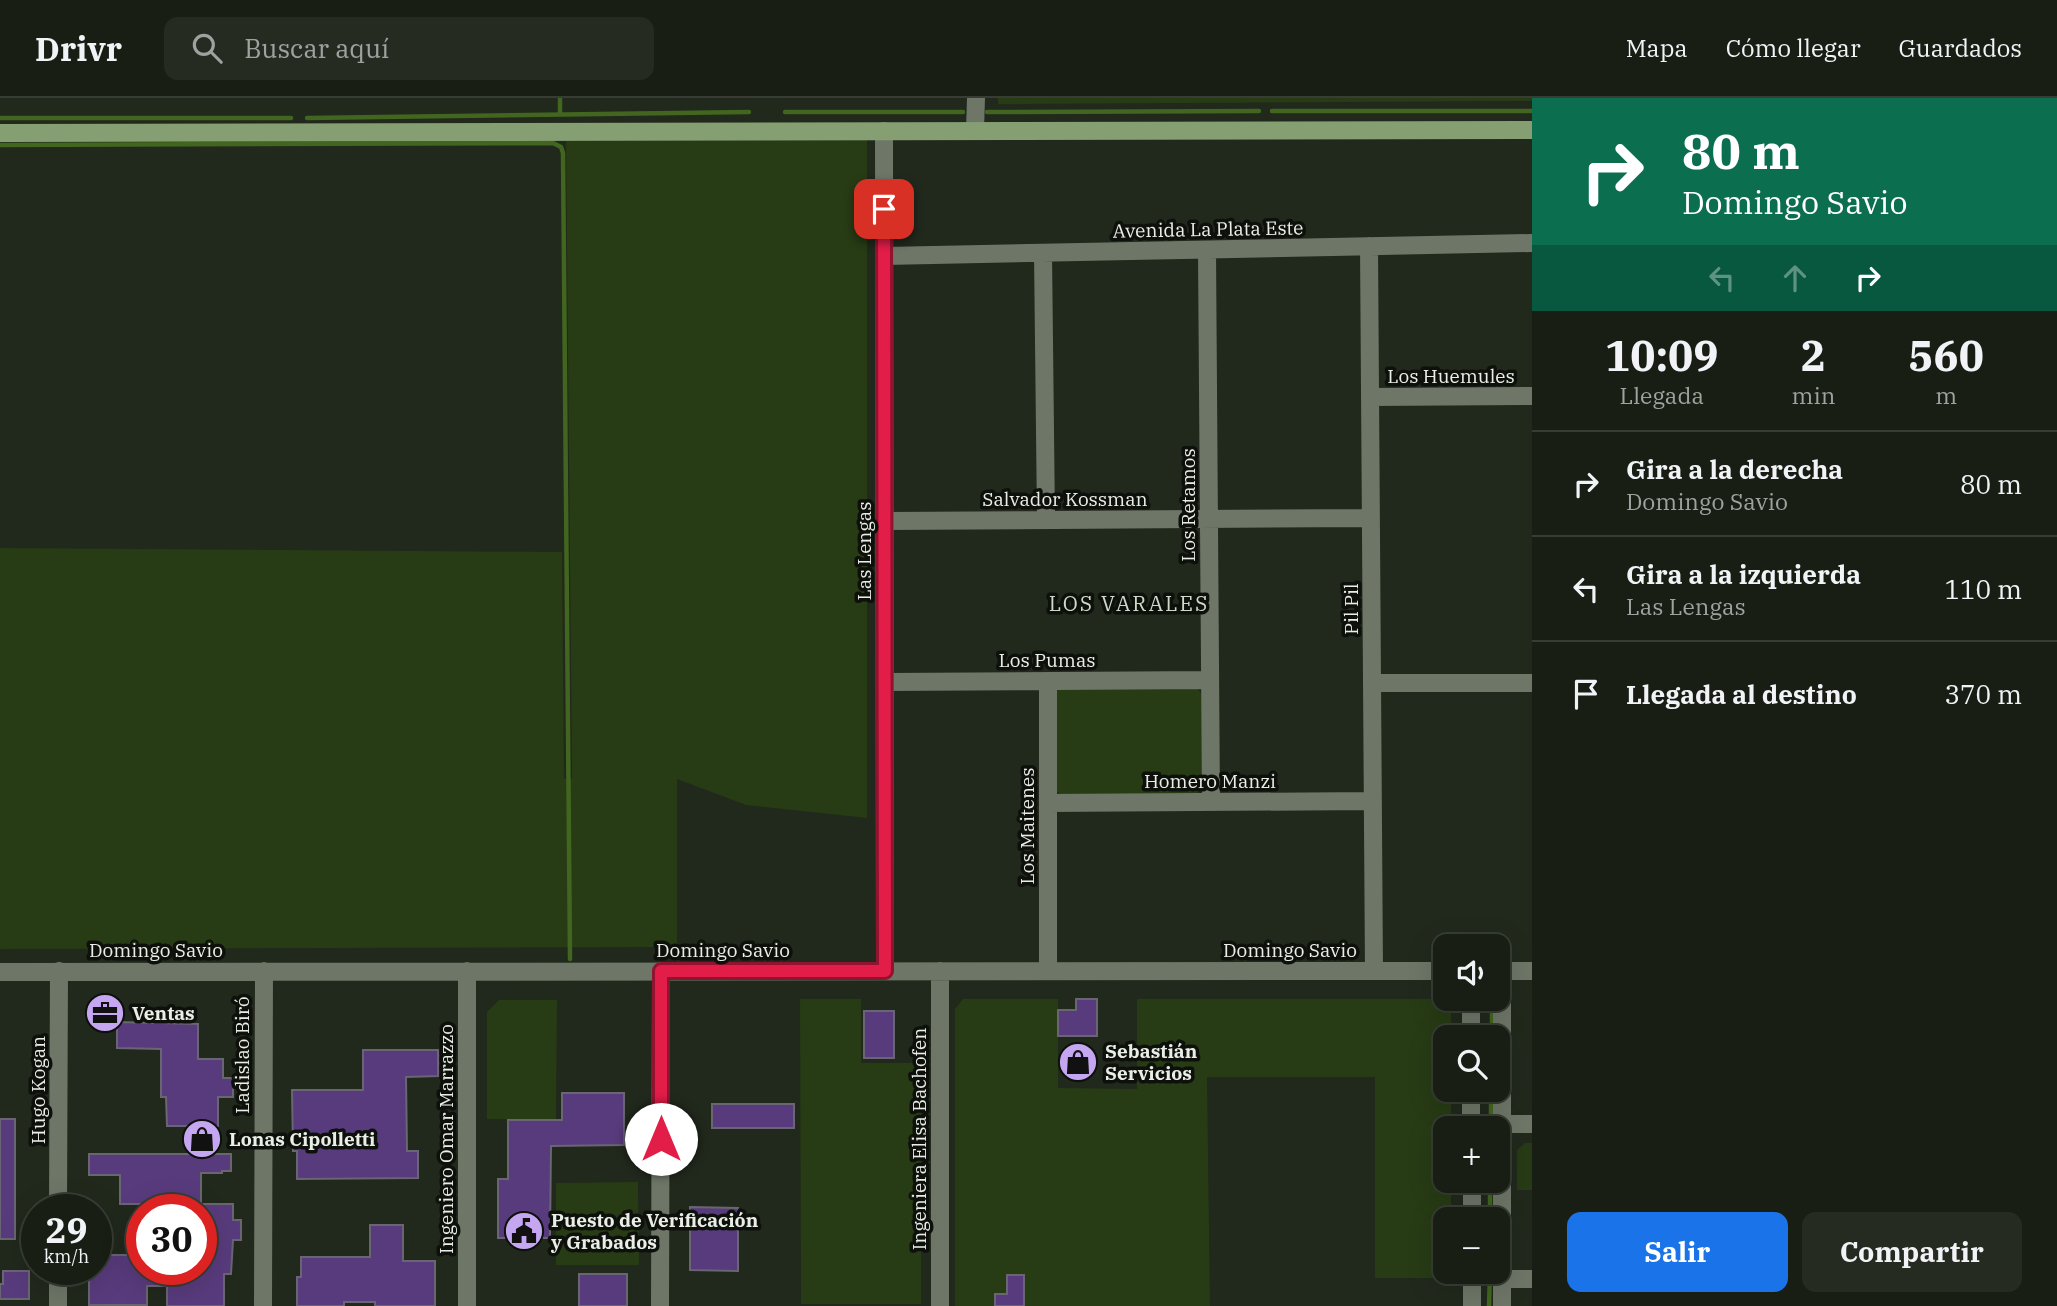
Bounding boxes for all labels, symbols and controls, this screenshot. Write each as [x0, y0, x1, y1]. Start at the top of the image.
search box [164, 17, 654, 80]
text: Drivr [35, 27, 122, 70]
icon: search [188, 29, 226, 67]
text: Buscar aquí [244, 31, 389, 65]
text: Mapa [1626, 32, 1688, 64]
text: Cómo llegar [1726, 32, 1861, 64]
text: Guardados [1899, 32, 2022, 64]
text: 80 m [1682, 119, 1800, 182]
icon: right [1567, 126, 1658, 217]
pin [854, 179, 914, 239]
text: Domingo Savio [1682, 181, 1907, 223]
icon: arrive [865, 190, 903, 228]
street label: Avenida La Plata Este [1112, 215, 1304, 243]
icon: left [1703, 259, 1741, 297]
icon: ahead [1776, 259, 1814, 297]
icon: right [1849, 259, 1887, 297]
text: 10:09 [1605, 328, 1719, 383]
text: 2 [1801, 328, 1826, 383]
text: 560 [1908, 328, 1984, 383]
street label: Los Huemules [1387, 364, 1515, 388]
text: Llegada [1620, 380, 1704, 410]
text: min [1792, 380, 1835, 410]
text: m [1935, 380, 1957, 410]
street label: Los Retamos [1176, 448, 1200, 562]
text: Gira a la derecha [1626, 452, 1843, 486]
icon: right [1567, 465, 1605, 503]
text: 80 m [1960, 467, 2022, 501]
text: Domingo Savio [1626, 486, 1788, 516]
street label: Salvador Kossman [982, 487, 1148, 511]
street label: Las Lengas [852, 502, 876, 600]
text: Gira a la izquierda [1626, 557, 1861, 591]
icon: left [1567, 570, 1605, 608]
text: 110 m [1944, 572, 2022, 606]
street label: Pil Pil [1339, 583, 1363, 635]
district label: LOS VARALES [1049, 589, 1209, 617]
text: Las Lengas [1626, 591, 1746, 621]
street label: Los Pumas [998, 648, 1096, 672]
icon: arrive [1567, 675, 1605, 713]
text: Llegada al destino [1626, 677, 1857, 711]
text: 370 m [1944, 677, 2022, 711]
street label: Los Maitenes [1015, 767, 1039, 885]
street label: Homero Manzi [1144, 769, 1276, 793]
map controls [1433, 934, 1510, 1284]
button: sound [1433, 934, 1510, 1011]
street label: Domingo Savio [89, 938, 223, 962]
street label: Domingo Savio [656, 938, 790, 962]
street label: Domingo Savio [1223, 938, 1357, 962]
office icon: Ventas [84, 992, 126, 1034]
street label: Ladislao Biró [230, 996, 254, 1114]
place label: Ventas [132, 1001, 195, 1025]
street label: Ingeniero Omar Marrazzo [434, 1024, 458, 1254]
button: search [1433, 1025, 1510, 1102]
street label: Ingeniera Elisa Bachofen [907, 1028, 931, 1250]
street label: Hugo Kogan [26, 1036, 50, 1144]
place label: Sebastián Servicios [1105, 1039, 1198, 1085]
shop icon: Sebastián Servicios [1057, 1041, 1099, 1083]
position arrow [624, 1102, 698, 1176]
button: + [1433, 1116, 1510, 1193]
shop icon: Lonas Cipolletti [181, 1118, 223, 1160]
place label: Lonas Cipolletti [229, 1127, 375, 1151]
speed limit sign: 30 [126, 1194, 217, 1285]
text: 29 [45, 1207, 88, 1253]
button: − [1433, 1207, 1510, 1284]
place label: Puesto de Verificación y Grabados [550, 1208, 759, 1254]
public building icon: Puesto de Verificación y Grabados [503, 1210, 545, 1252]
button: Salir [1567, 1212, 1788, 1292]
button: Compartir [1802, 1212, 2022, 1292]
text: km/h [44, 1245, 89, 1268]

